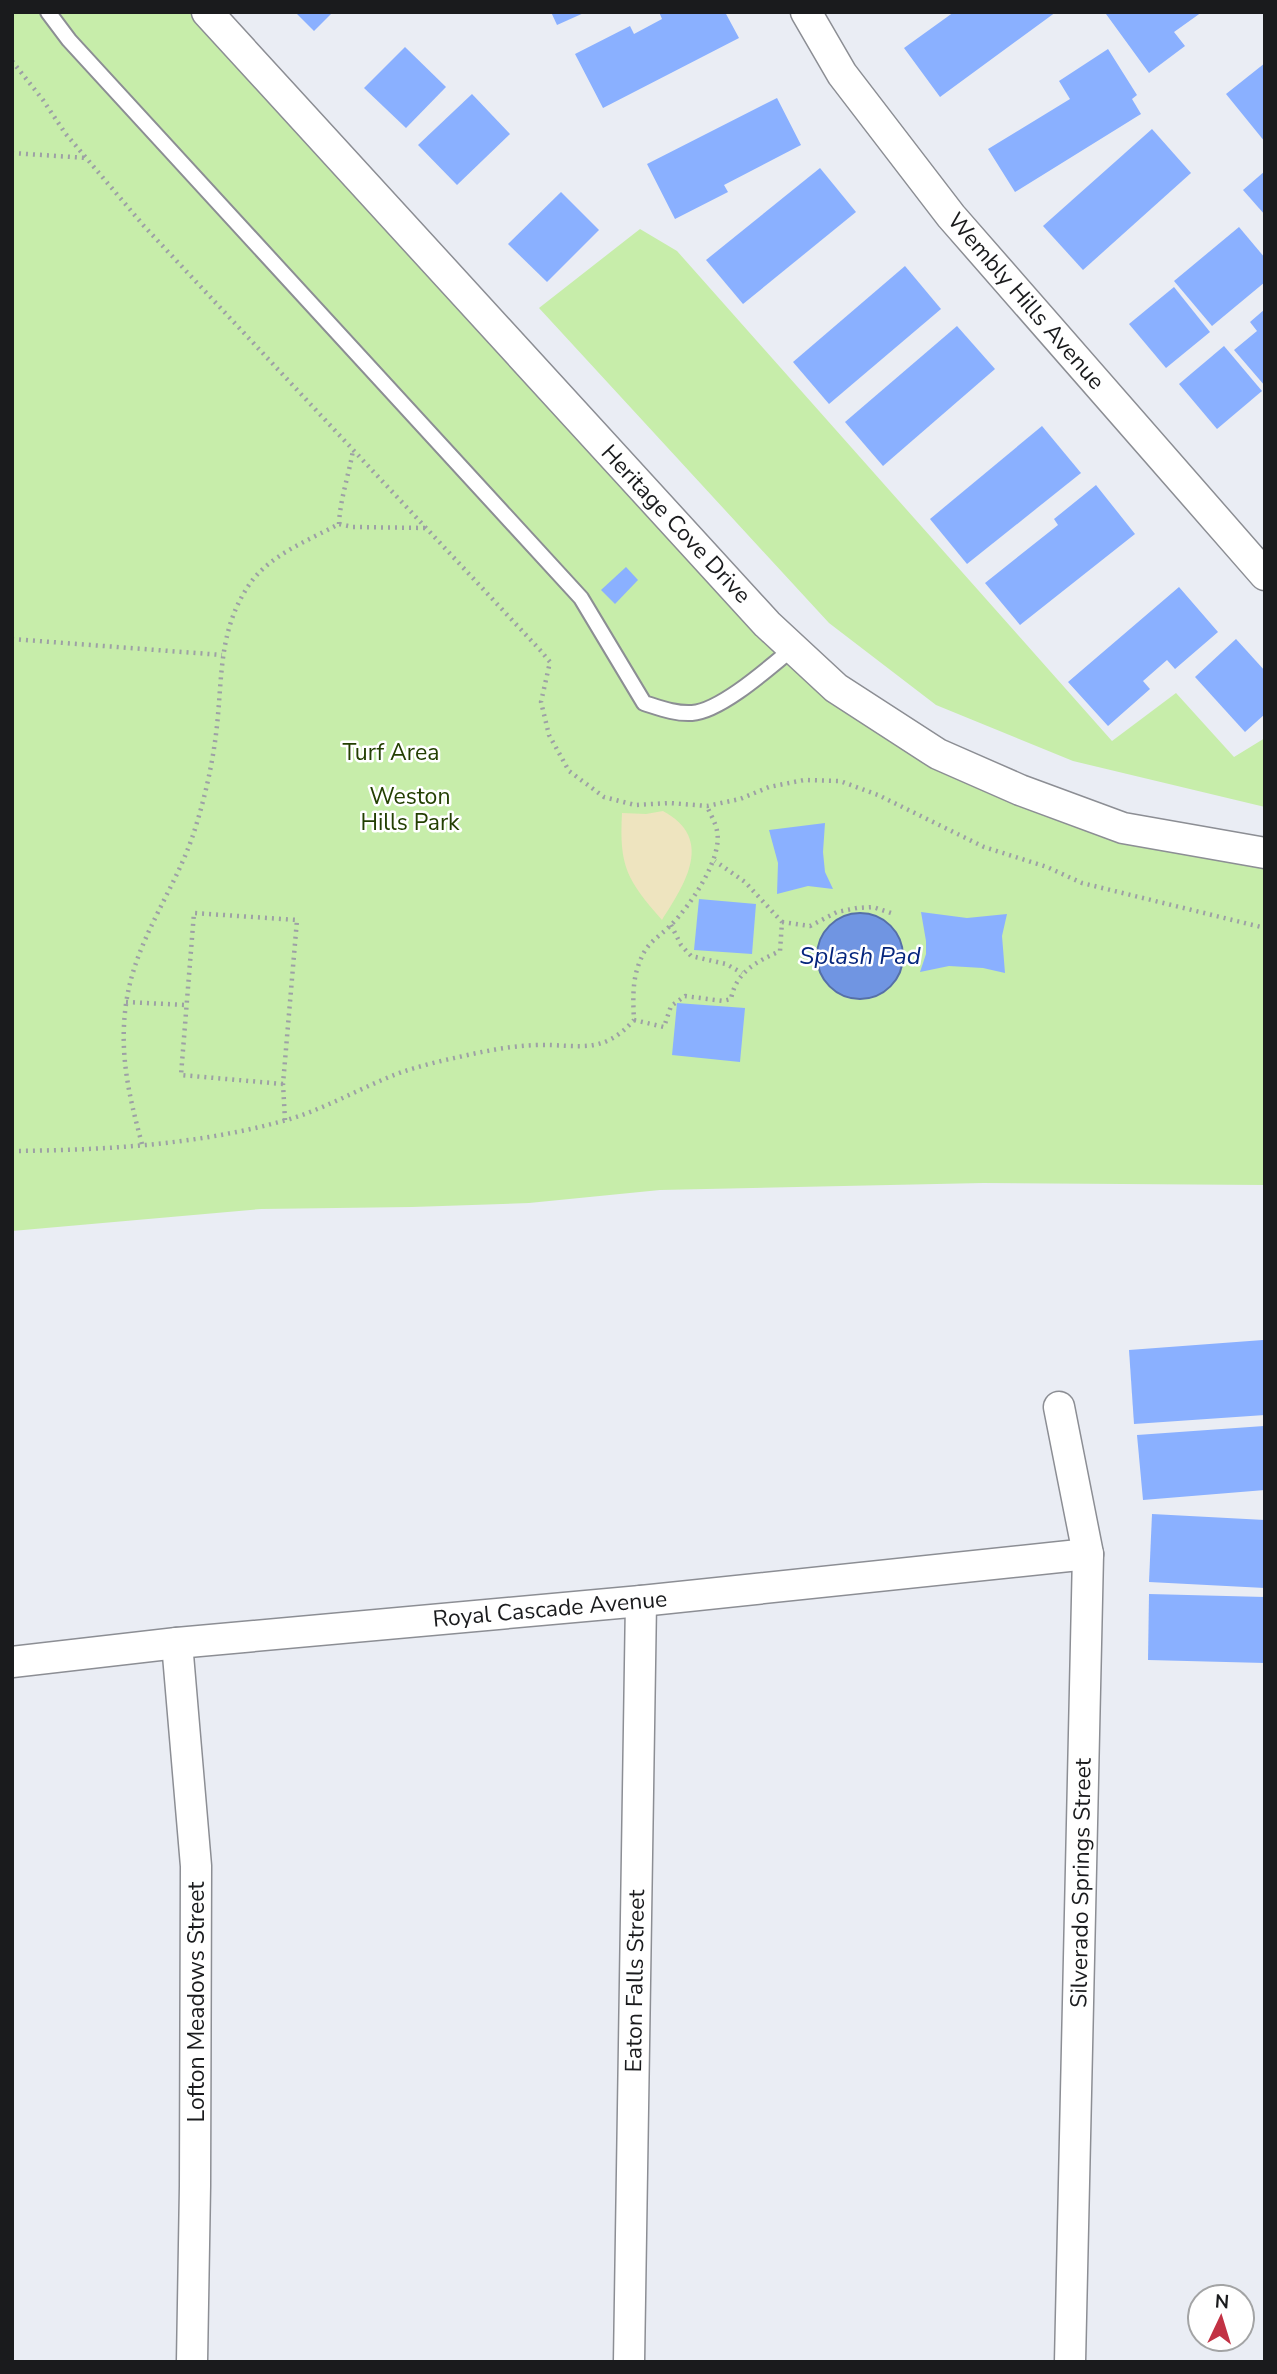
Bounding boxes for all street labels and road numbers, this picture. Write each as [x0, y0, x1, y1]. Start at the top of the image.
street label: Wembly Hills Avenue [940, 206, 1112, 396]
street label: Heritage Cove Drive [594, 438, 758, 610]
street label: Royal Cascade Avenue [432, 1583, 668, 1635]
street label: Silverado Springs Street [1063, 1757, 1099, 2008]
street label: Lofton Meadows Street [181, 1881, 212, 2122]
street label: Eaton Falls Street [618, 1888, 652, 2073]

